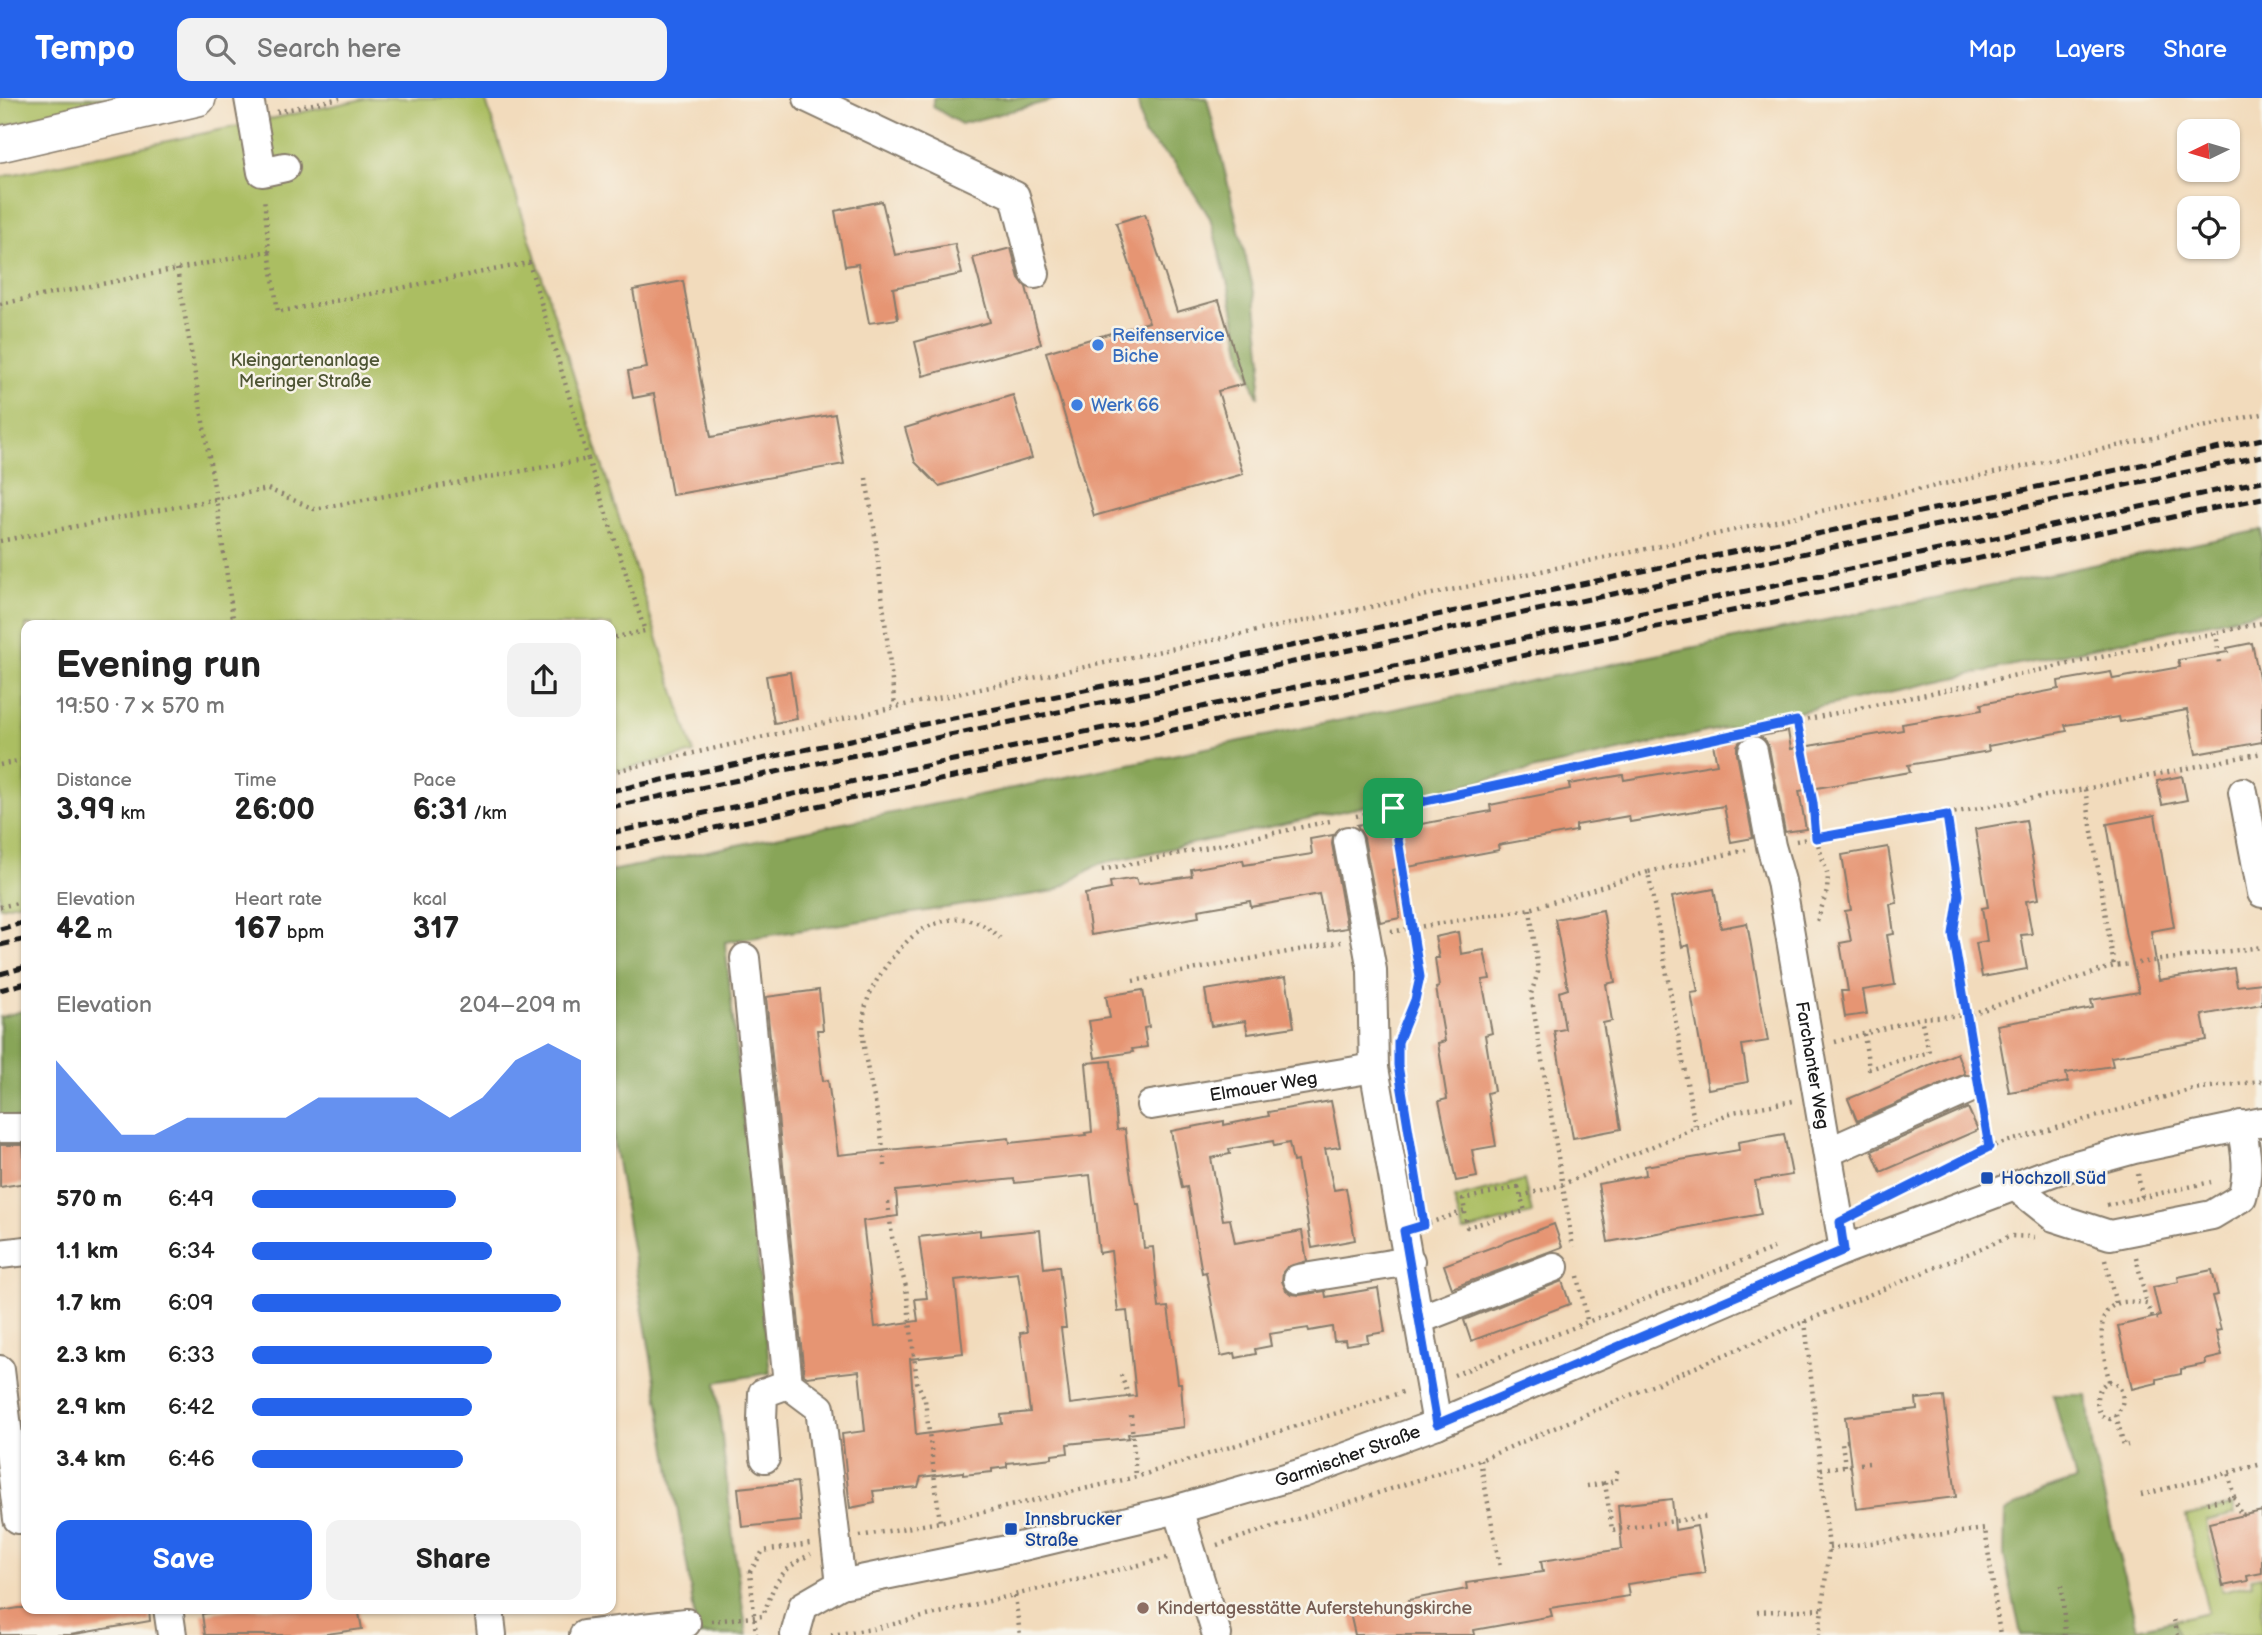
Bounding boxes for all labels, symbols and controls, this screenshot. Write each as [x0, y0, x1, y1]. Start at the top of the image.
search box [177, 18, 667, 81]
text: Tempo [35, 29, 135, 69]
icon: search [201, 30, 239, 68]
text: Search here [257, 34, 401, 65]
text: Map [1968, 35, 2016, 64]
text: Layers [2054, 35, 2125, 64]
text: Share [2163, 35, 2227, 64]
north arrow [2177, 119, 2240, 182]
map controls [2177, 119, 2240, 259]
button: locate [2177, 196, 2240, 259]
place label: Reifenservice Biche [1112, 325, 1225, 367]
marker: Reifenservice Biche [1090, 337, 1106, 353]
park label: Kleingartenanlage Meringer Straße [230, 350, 380, 392]
place label: Werk 66 [1091, 395, 1159, 416]
marker: Werk 66 [1069, 397, 1085, 413]
text: Evening run [56, 643, 261, 688]
button: share [507, 643, 581, 717]
text: 19:50 · 7 × 570 m [56, 692, 225, 720]
text: Distance [56, 769, 132, 792]
text: Time [234, 769, 276, 792]
text: Pace [413, 769, 456, 792]
pin [1363, 778, 1423, 838]
icon: arrive [1374, 789, 1412, 827]
text: 3.99 [56, 792, 115, 828]
text: 26:00 [234, 792, 315, 828]
text: 6:31 [413, 792, 468, 828]
text: km [115, 802, 145, 825]
text: /km [468, 802, 507, 825]
text: Elevation [56, 888, 135, 911]
text: Heart rate [234, 888, 322, 911]
text: kcal [413, 888, 447, 911]
text: 42 [56, 911, 92, 947]
text: 167 [234, 911, 282, 947]
text: 317 [413, 911, 459, 947]
text: m [92, 921, 112, 944]
text: bpm [282, 921, 324, 944]
text: Elevation [56, 991, 152, 1019]
text: 204–209 m [459, 991, 581, 1019]
street label: Farchanter Weg [1791, 1000, 1834, 1131]
street label: Elmauer Weg [1208, 1067, 1319, 1106]
place label: Hochzoll Süd [2001, 1168, 2106, 1189]
marker: Hochzoll Süd [1979, 1170, 1995, 1186]
text: 570 m [56, 1185, 122, 1213]
text: 6:49 [168, 1185, 214, 1213]
text: 1.1 km [56, 1237, 118, 1265]
text: 6:34 [168, 1237, 215, 1265]
text: 1.7 km [56, 1289, 121, 1317]
text: 6:09 [168, 1289, 214, 1317]
text: 2.3 km [56, 1341, 126, 1369]
text: 6:33 [168, 1341, 215, 1369]
text: 2.9 km [56, 1393, 126, 1421]
text: 6:42 [168, 1393, 214, 1421]
street label: Garmischer Straße [1272, 1420, 1423, 1491]
text: 3.4 km [56, 1445, 126, 1473]
text: 6:46 [168, 1445, 215, 1473]
place label: Innsbrucker Straße [1025, 1509, 1122, 1551]
button: Save [56, 1520, 312, 1600]
button: Share [326, 1520, 581, 1600]
marker: Innsbrucker Straße [1003, 1521, 1019, 1537]
place label: Kindertagesstätte Auferstehungskirche [1157, 1598, 1472, 1619]
marker: Kindertagesstätte Auferstehungskirche [1135, 1600, 1151, 1616]

